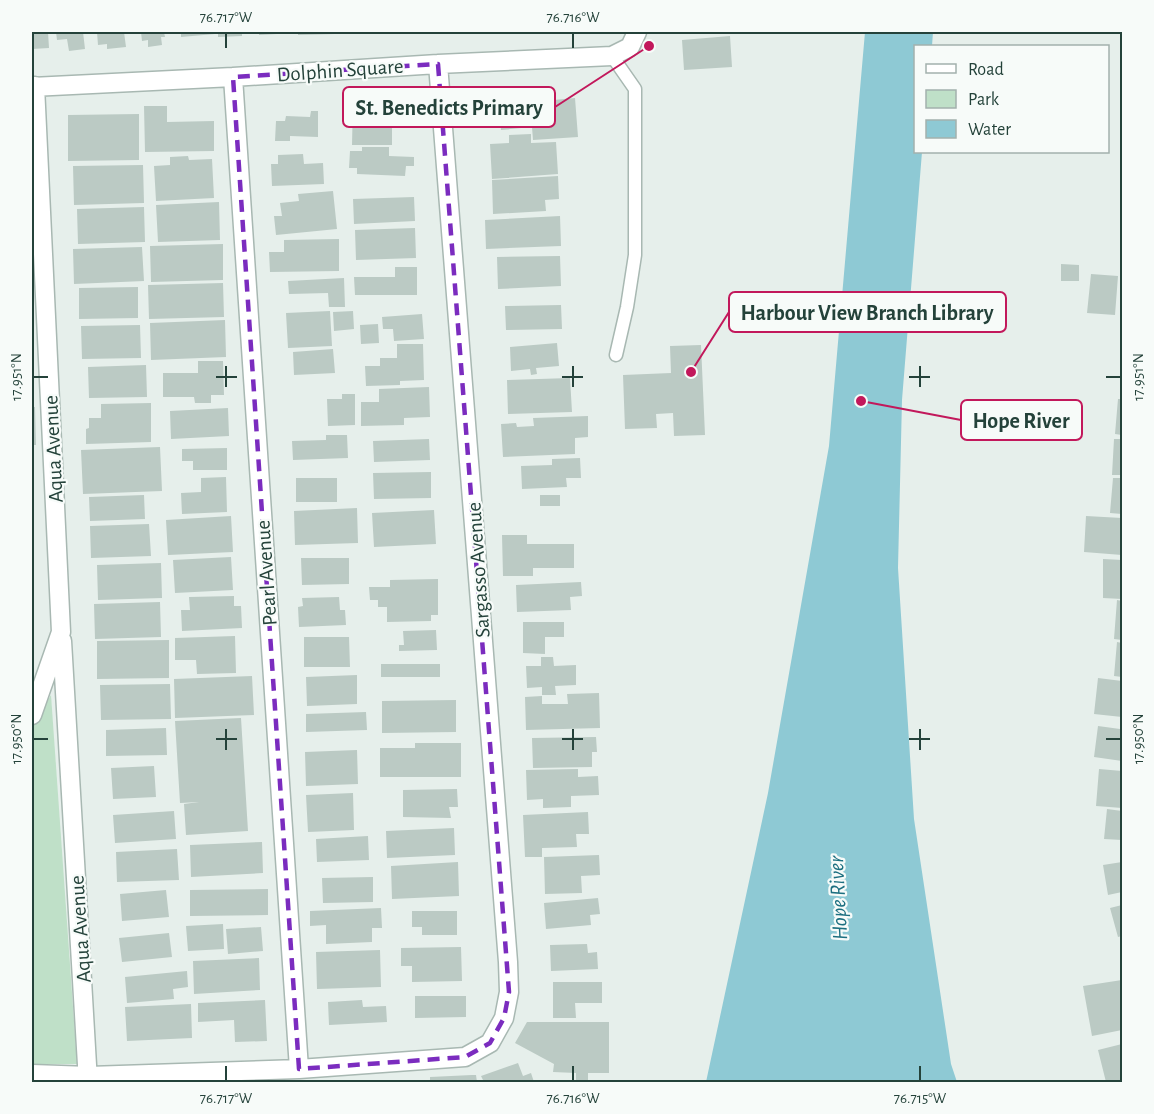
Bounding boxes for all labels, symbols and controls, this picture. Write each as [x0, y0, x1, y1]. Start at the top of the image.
text: 76.717°W [200, 10, 253, 25]
text: 76.716°W [546, 10, 600, 25]
legend [914, 45, 1109, 153]
street label: Dolphin Square [276, 56, 404, 85]
text: Road [968, 61, 1004, 79]
callout: St. Benedicts Primary [343, 87, 555, 127]
text: Park [968, 91, 1000, 109]
text: St. Benedicts Primary [355, 97, 543, 120]
text: Water [968, 121, 1011, 139]
callout: Harbour View Branch Library [729, 292, 1006, 332]
text: Harbour View Branch Library [740, 302, 994, 325]
text: 17.951°N [9, 353, 24, 401]
text: 17.951°N [1131, 353, 1146, 401]
street label: Aqua Avenue [40, 395, 67, 503]
callout: Hope River [961, 400, 1082, 440]
text: Hope River [972, 410, 1070, 432]
street label: Sargasso Avenue [463, 501, 494, 639]
street label: Pearl Avenue [252, 519, 281, 627]
text: 17.950°N [9, 714, 24, 764]
text: 17.950°N [1131, 714, 1146, 764]
water label: Hope River [825, 854, 852, 941]
street label: Aqua Avenue [66, 875, 95, 983]
text: 76.717°W [200, 1091, 253, 1106]
text: 76.716°W [546, 1091, 600, 1106]
text: 76.715°W [894, 1091, 947, 1106]

